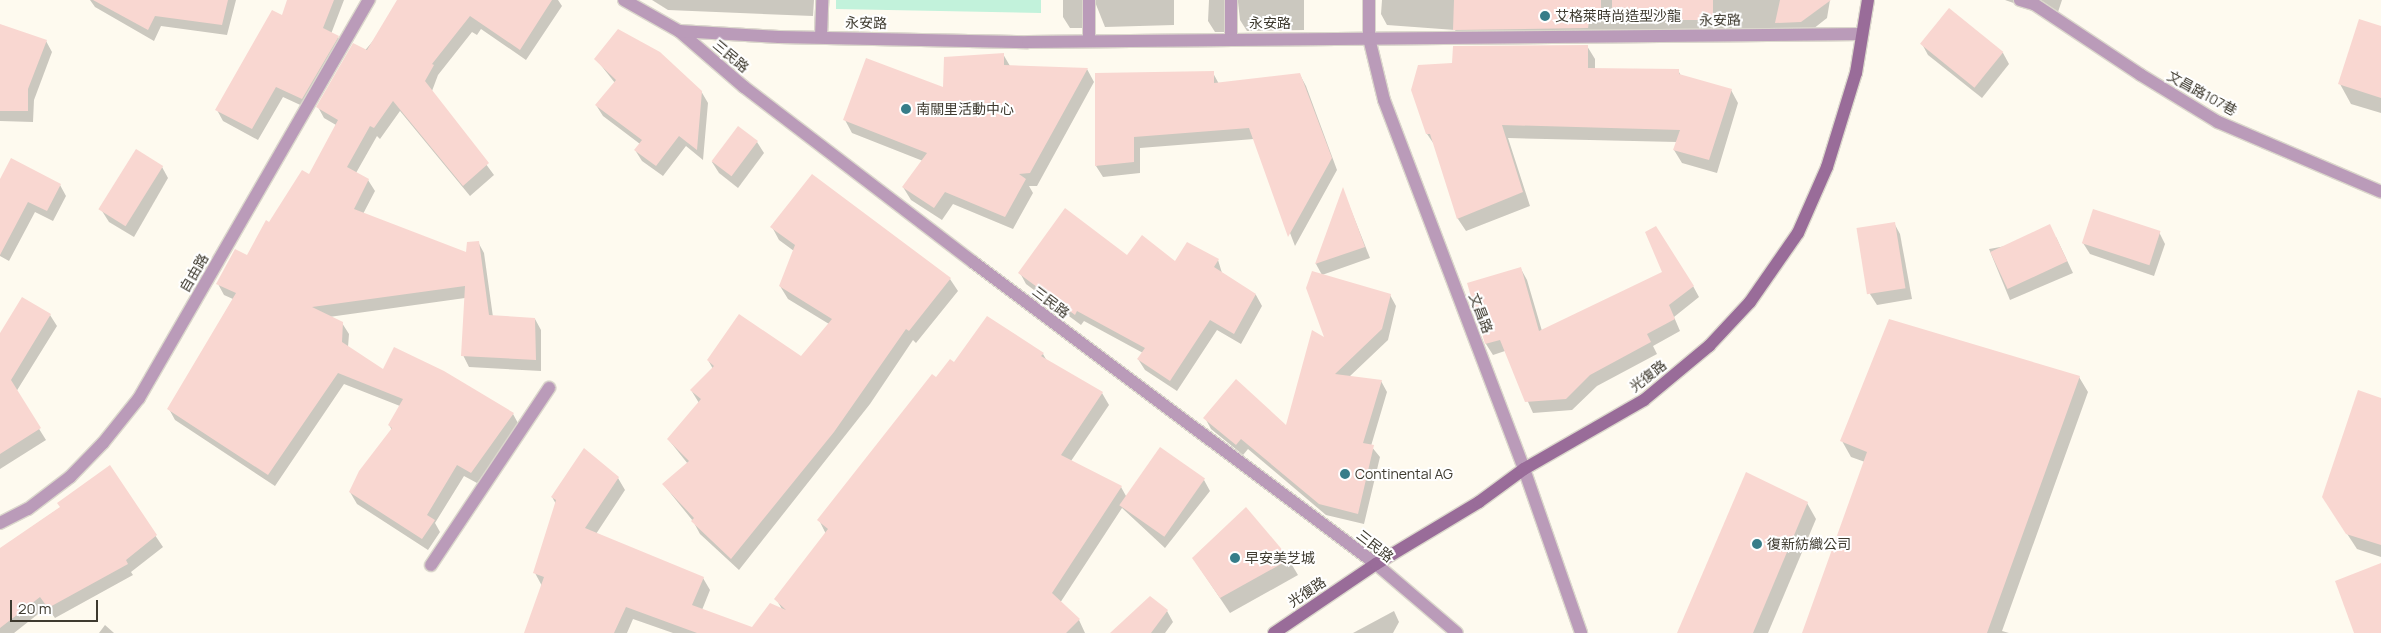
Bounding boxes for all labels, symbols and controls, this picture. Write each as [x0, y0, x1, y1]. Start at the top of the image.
place label: 艾格萊時尚造型沙龍 [1555, 8, 1681, 24]
marker: 艾格萊時尚造型沙龍 [1539, 10, 1551, 22]
street label: 永安路 [1699, 11, 1741, 29]
street label: 永安路 [845, 14, 887, 32]
street label: 永安路 [1249, 15, 1291, 31]
street label: 三民路 [710, 36, 752, 76]
street label: 文昌路107巷 [2164, 67, 2240, 119]
place label: 南關里活動中心 [916, 101, 1014, 117]
marker: 南關里活動中心 [900, 103, 912, 115]
street label: 自由路 [176, 251, 212, 295]
street label: 三民路 [1029, 283, 1073, 321]
street label: 文昌路 [1466, 290, 1496, 336]
street label: 光復路 [1626, 356, 1670, 396]
place label: Continental AG [1355, 466, 1453, 482]
marker: Continental AG [1339, 468, 1351, 480]
street label: 三民路 [1353, 526, 1397, 566]
place label: 復新紡織公司 [1767, 536, 1851, 552]
marker: 復新紡織公司 [1751, 538, 1763, 550]
place label: 早安美芝城 [1245, 550, 1315, 566]
marker: 早安美芝城 [1229, 552, 1241, 564]
street label: 光復路 [1285, 573, 1329, 611]
scale bar [12, 590, 100, 622]
text: 20 m [18, 598, 51, 619]

